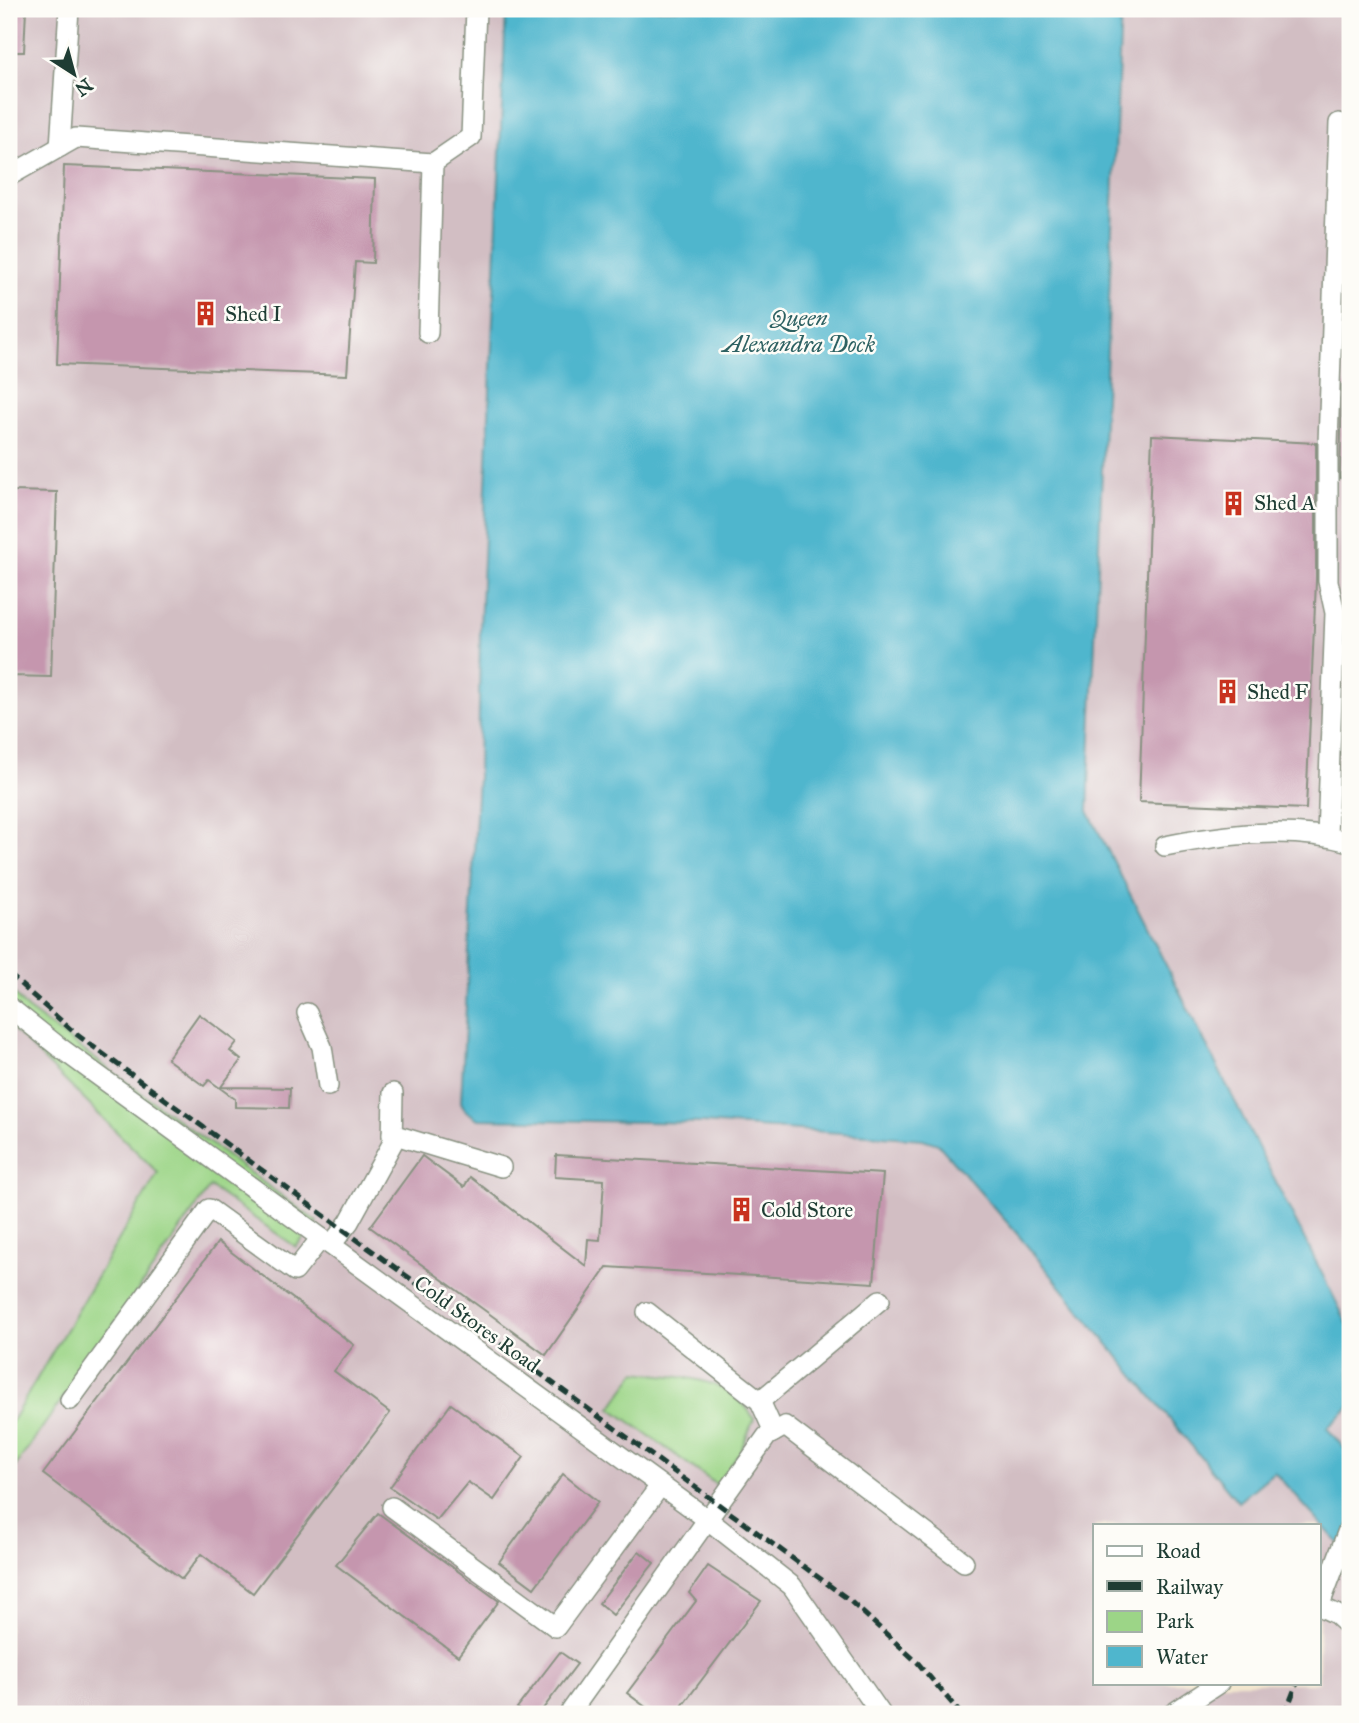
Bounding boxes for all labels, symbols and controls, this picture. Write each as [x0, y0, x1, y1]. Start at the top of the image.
north arrow [38, 38, 108, 108]
text: N [70, 73, 97, 101]
building icon: Shed I [191, 300, 219, 328]
place label: Shed I [225, 301, 282, 327]
water label: Queen Alexandra Dock [721, 304, 875, 358]
building icon: Shed A [1220, 489, 1248, 517]
place label: Shed A [1254, 490, 1316, 516]
building icon: Shed F [1213, 678, 1241, 706]
place label: Shed F [1247, 679, 1308, 705]
building icon: Cold Store [727, 1196, 755, 1224]
place label: Cold Store [761, 1197, 854, 1223]
street label: Cold Stores Road [409, 1270, 545, 1379]
legend [1093, 1524, 1320, 1684]
text: Road [1156, 1538, 1201, 1564]
text: Railway [1156, 1574, 1224, 1600]
text: Park [1156, 1608, 1194, 1634]
text: Water [1156, 1644, 1208, 1670]

